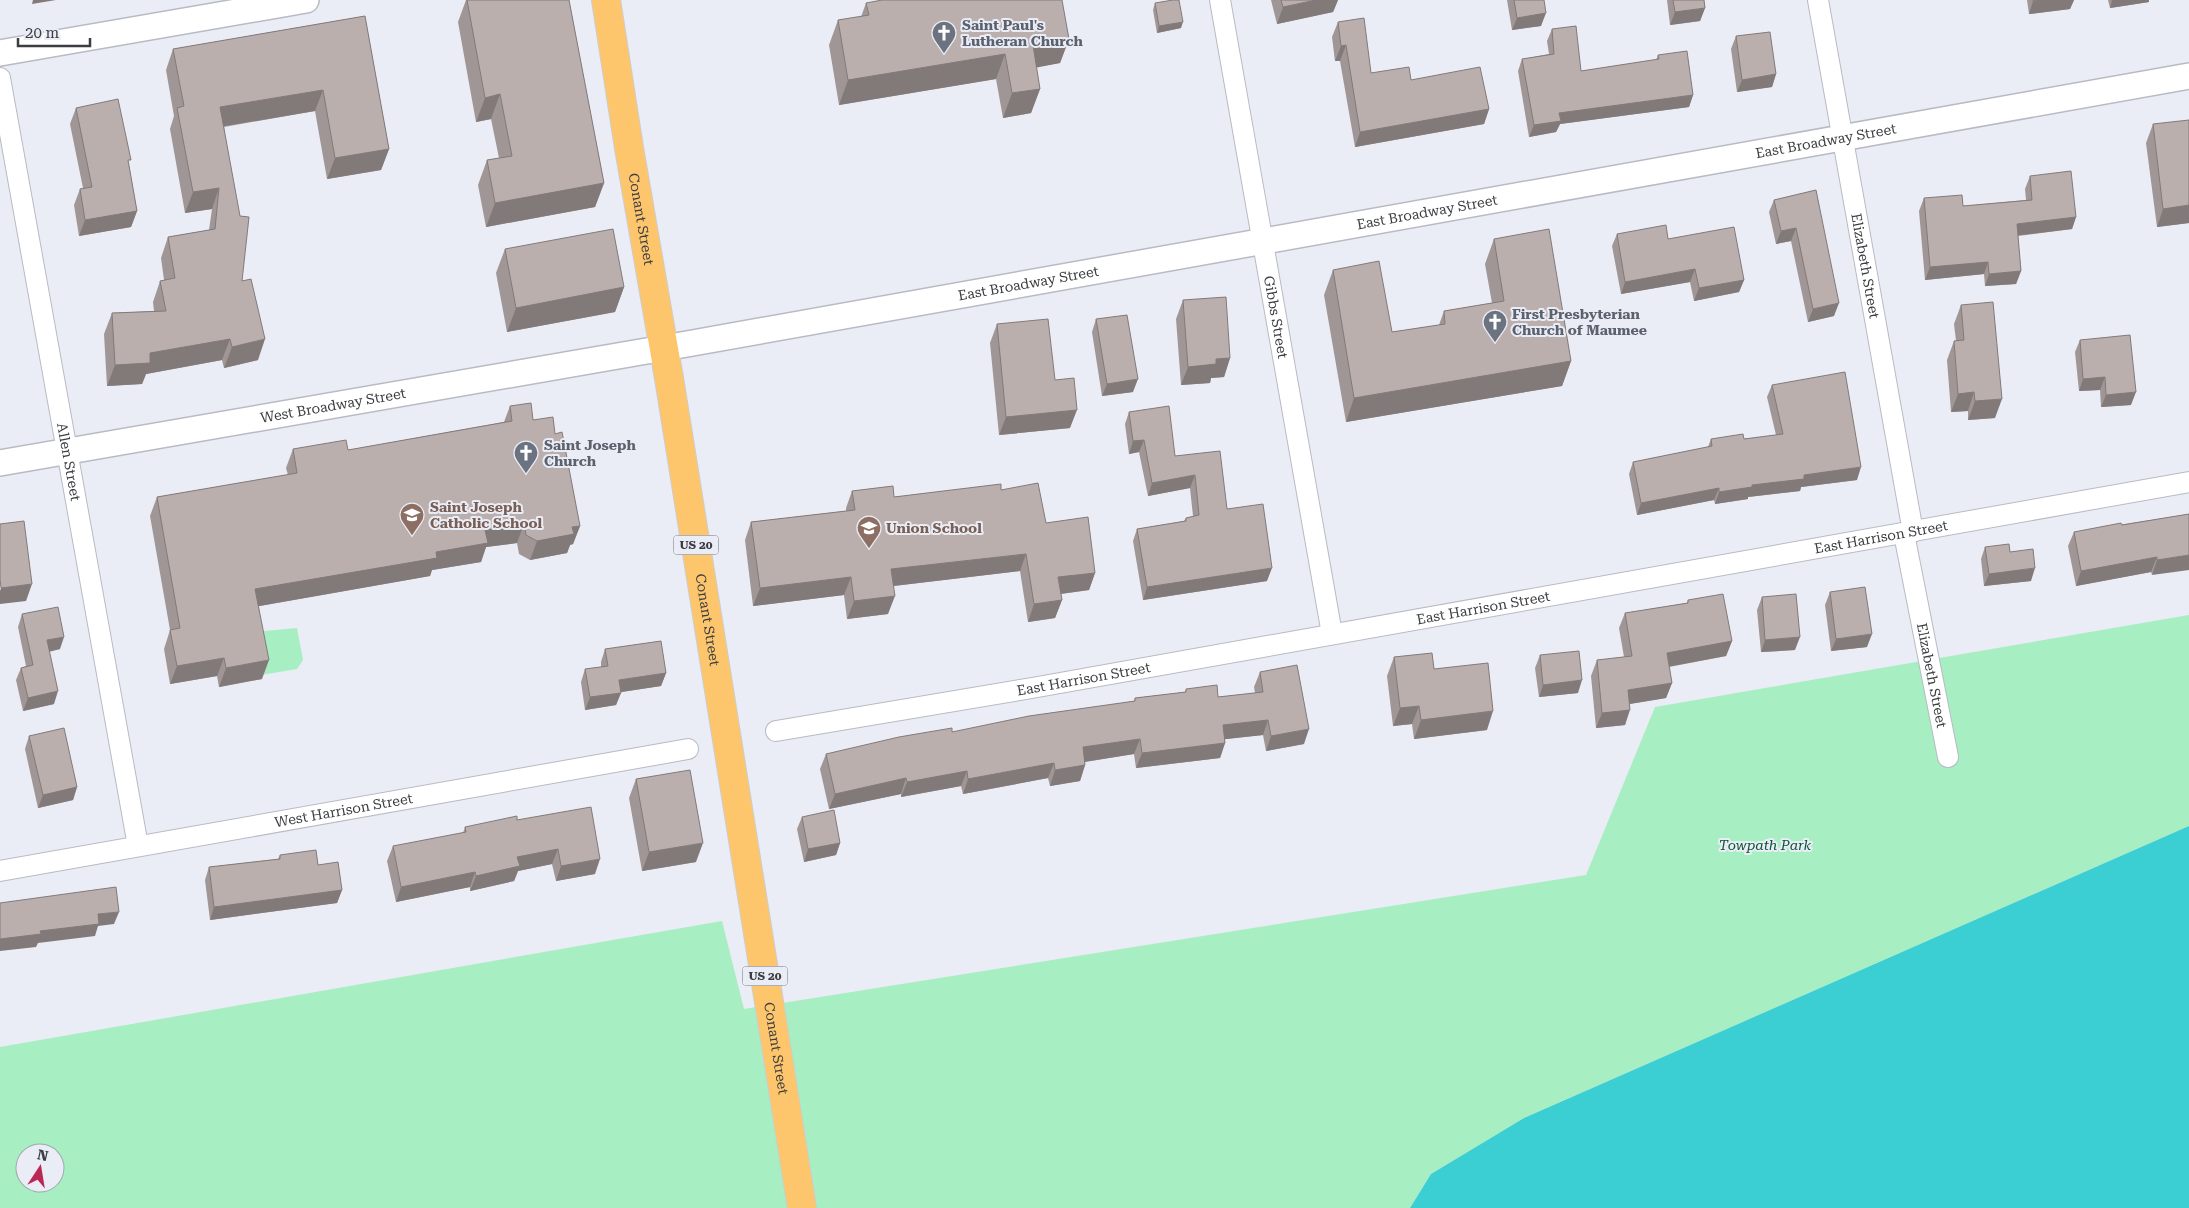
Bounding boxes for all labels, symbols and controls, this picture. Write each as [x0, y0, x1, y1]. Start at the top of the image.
scale bar [18, 15, 90, 47]
place label: Saint Paul's Lutheran Church [962, 17, 1084, 49]
church icon: Saint Paul's Lutheran Church [931, 20, 957, 54]
text: 20 m [25, 24, 60, 42]
street label: East Broadway Street [1754, 120, 1897, 161]
street label: Conant Street [625, 172, 657, 267]
street label: East Broadway Street [1355, 192, 1499, 232]
street label: Elizabeth Street [1848, 212, 1883, 320]
street label: East Broadway Street [957, 263, 1100, 303]
street label: Gibbs Street [1261, 274, 1291, 360]
place label: First Presbyterian Church of Maumee [1512, 306, 1647, 338]
church icon: First Presbyterian Church of Maumee [1482, 309, 1508, 343]
street label: West Broadway Street [259, 385, 407, 426]
street label: Allen Street [54, 421, 84, 502]
place label: Saint Joseph Church [544, 437, 636, 469]
church icon: Saint Joseph Church [513, 440, 539, 474]
place label: Saint Joseph Catholic School [430, 499, 543, 531]
school or university icon: Saint Joseph Catholic School [399, 502, 425, 536]
school or university icon: Union School [856, 515, 882, 549]
street label: East Harrison Street [1813, 517, 1949, 557]
place label: Union School [886, 520, 982, 536]
road number: US 20 [674, 536, 718, 554]
street label: Conant Street [692, 572, 723, 667]
street label: East Harrison Street [1415, 588, 1551, 627]
street label: Elizabeth Street [1914, 621, 1950, 729]
street label: East Harrison Street [1016, 659, 1152, 698]
street label: West Harrison Street [273, 790, 414, 830]
park label: Towpath Park [1719, 837, 1812, 853]
road number: US 20 [742, 966, 788, 986]
street label: Conant Street [761, 1001, 792, 1096]
north arrow [15, 1143, 65, 1193]
text: N [36, 1146, 50, 1164]

